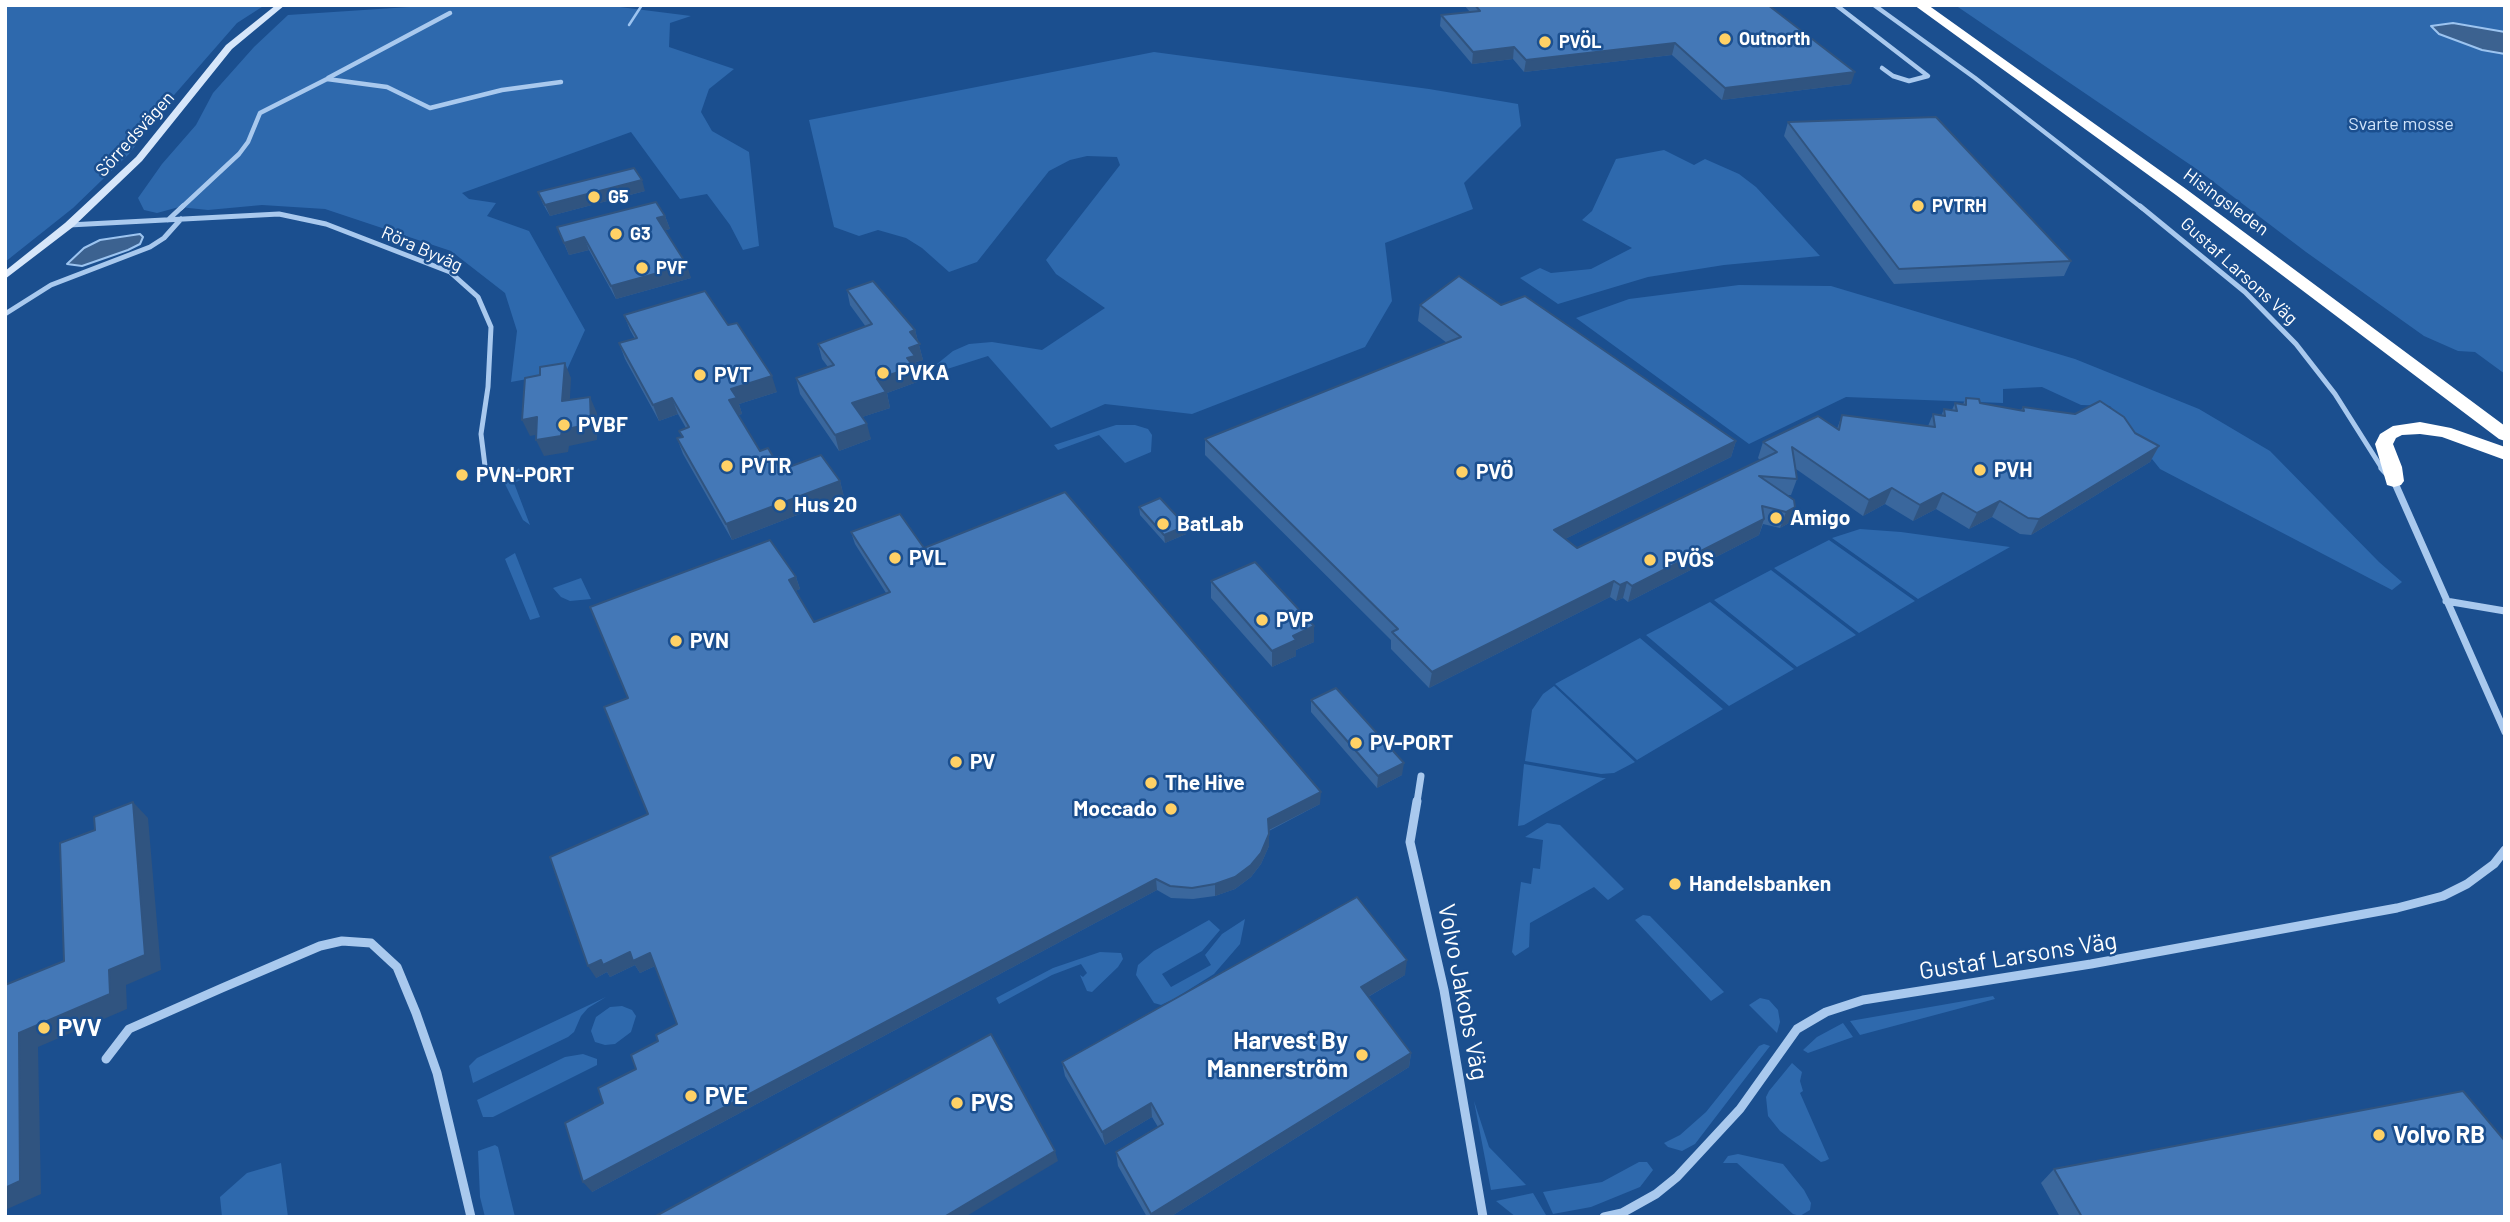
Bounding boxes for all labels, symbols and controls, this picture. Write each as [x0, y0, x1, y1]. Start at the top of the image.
place label: Outnorth [1739, 28, 1810, 50]
place label: PVÖL [1559, 31, 1601, 53]
marker: Outnorth [1717, 31, 1733, 47]
marker: PVÖL [1537, 34, 1553, 50]
street label: Sörredsvägen [91, 87, 179, 181]
park label: Svarte mosse [2348, 113, 2454, 135]
street label: Hisingsleden [2179, 164, 2273, 240]
place label: G5 [608, 186, 629, 208]
marker: G5 [586, 189, 602, 205]
place label: PVTRH [1932, 195, 1986, 217]
marker: PVTRH [1910, 198, 1926, 214]
street label: Gustaf Larsons Väg [2176, 213, 2302, 329]
street label: Röra Byväg [378, 222, 466, 276]
place label: G3 [630, 223, 651, 245]
marker: G3 [608, 226, 624, 242]
place label: PVF [656, 257, 688, 279]
marker: PVF [634, 260, 650, 276]
place label: PVKA [897, 360, 949, 386]
place label: PVT [714, 362, 751, 388]
marker: PVKA [875, 365, 891, 381]
marker: PVT [692, 367, 708, 383]
place label: PVBF [578, 412, 628, 438]
marker: PVBF [556, 417, 572, 433]
place label: PVTR [741, 453, 791, 479]
place label: PVH [1994, 457, 2032, 483]
marker: PVTR [719, 458, 735, 474]
place label: PVÖ [1476, 459, 1514, 485]
place label: PVN-PORT [476, 462, 574, 488]
marker: PVH [1972, 462, 1988, 478]
marker: PVÖ [1454, 464, 1470, 480]
marker: PVN-PORT [454, 467, 470, 483]
place label: Hus 20 [794, 492, 857, 518]
marker: Hus 20 [772, 497, 788, 513]
place label: Amigo [1790, 505, 1850, 531]
marker: Amigo [1768, 510, 1784, 526]
place label: BatLab [1177, 511, 1244, 537]
marker: BatLab [1155, 516, 1171, 532]
place label: PVL [909, 545, 946, 571]
place label: PVÖS [1664, 547, 1714, 573]
marker: PVL [887, 550, 903, 566]
marker: PVÖS [1642, 552, 1658, 568]
place label: PVP [1276, 607, 1314, 633]
marker: PVP [1254, 612, 1270, 628]
place label: PVN [690, 628, 729, 654]
marker: PVN [668, 633, 684, 649]
place label: PV-PORT [1370, 730, 1453, 756]
marker: PV-PORT [1348, 735, 1364, 751]
place label: PV [970, 749, 995, 775]
marker: PV [948, 754, 964, 770]
place label: The Hive [1165, 770, 1245, 796]
marker: The Hive [1143, 775, 1159, 791]
place label: Moccado [1073, 796, 1157, 822]
marker: Moccado [1163, 801, 1179, 817]
place label: Handelsbanken [1689, 871, 1831, 897]
marker: Handelsbanken [1667, 876, 1683, 892]
street label: Volvo Jakobs Väg [1432, 902, 1494, 1082]
street label: Gustaf Larsons Väg [1917, 926, 2119, 986]
place label: PVV [58, 1014, 102, 1042]
marker: PVV [36, 1020, 52, 1036]
place label: Harvest By Mannerström [1207, 1027, 1348, 1083]
marker: Harvest By Mannerström [1354, 1047, 1370, 1063]
place label: PVE [705, 1082, 748, 1110]
marker: PVE [683, 1088, 699, 1104]
place label: PVS [971, 1089, 1014, 1117]
marker: PVS [949, 1095, 965, 1111]
place label: Volvo RB [2393, 1121, 2485, 1149]
marker: Volvo RB [2371, 1127, 2387, 1143]

